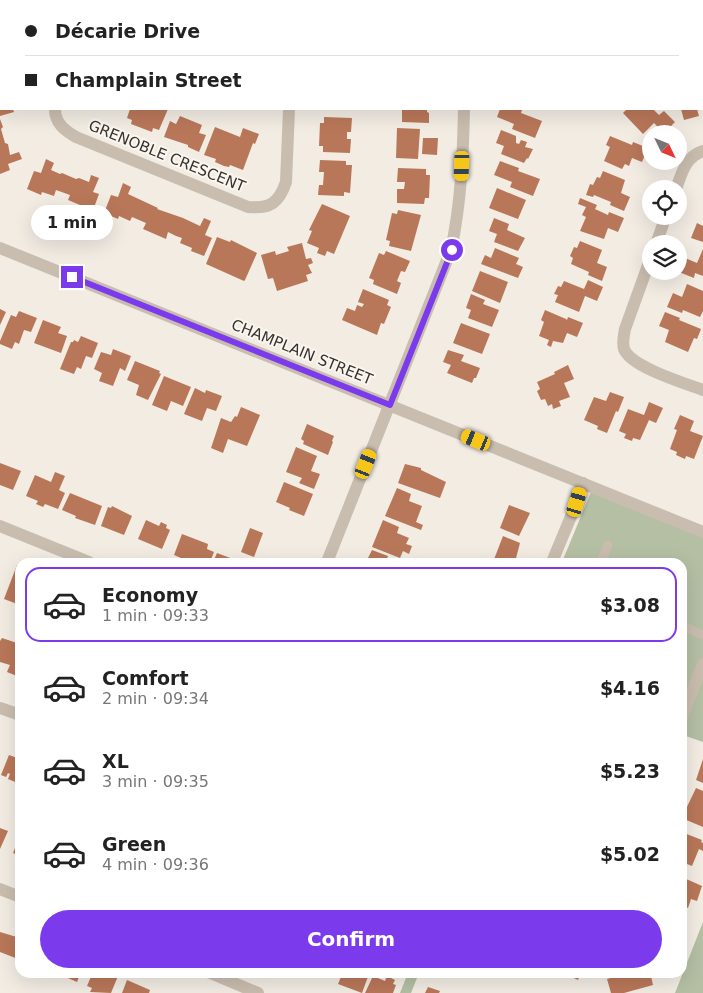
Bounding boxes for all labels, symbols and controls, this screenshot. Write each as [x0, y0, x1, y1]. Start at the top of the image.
text: Décarie Drive [55, 20, 200, 42]
text: Champlain Street [55, 69, 242, 91]
street label: GRENOBLE CRESCENT [86, 116, 249, 196]
north arrow [642, 125, 688, 170]
map controls [642, 125, 687, 280]
car [453, 151, 470, 181]
button: locate [642, 180, 687, 225]
callout: 1 min [31, 204, 113, 240]
text: 1 min [47, 213, 97, 232]
button: layers [642, 235, 687, 280]
route start [441, 239, 463, 261]
route end [61, 266, 83, 288]
street label: CHAMPLAIN STREET [229, 315, 376, 389]
car [459, 427, 492, 453]
car [353, 447, 378, 481]
car [565, 485, 588, 519]
icon: car [42, 582, 87, 627]
text: Economy [102, 584, 198, 606]
text: $3.08 [600, 594, 660, 616]
text: 1 min · 09:33 [102, 606, 209, 625]
icon: car [42, 665, 87, 710]
text: Comfort [102, 667, 189, 689]
text: $4.16 [600, 677, 660, 699]
text: 2 min · 09:34 [102, 689, 209, 708]
icon: car [42, 748, 87, 793]
text: XL [102, 750, 129, 772]
text: $5.23 [600, 760, 660, 782]
text: 3 min · 09:35 [102, 772, 209, 791]
icon: car [42, 831, 87, 876]
text: Green [102, 833, 166, 855]
text: $5.02 [600, 843, 660, 865]
text: 4 min · 09:36 [102, 855, 209, 874]
button: Confirm [40, 910, 662, 968]

